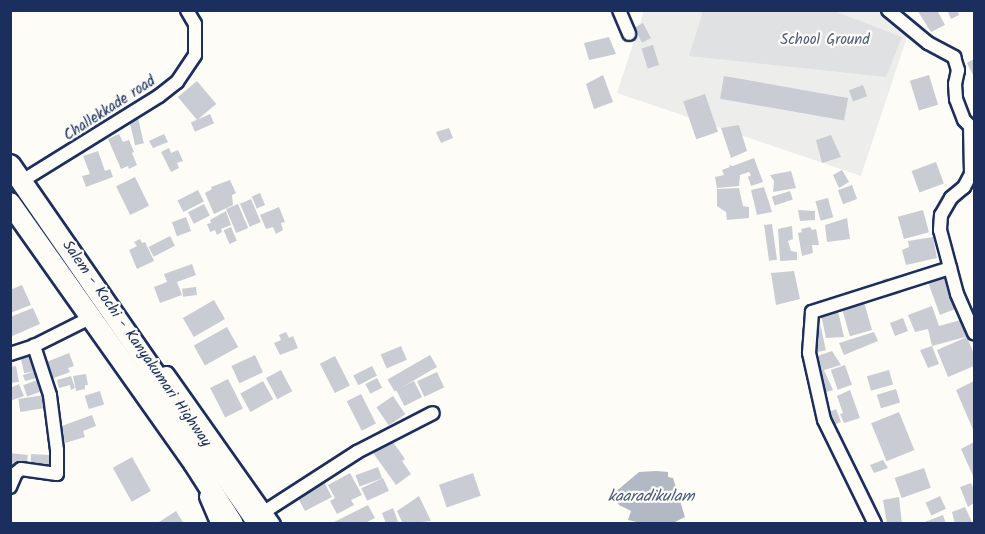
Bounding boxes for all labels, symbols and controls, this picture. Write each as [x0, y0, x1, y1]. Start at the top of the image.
park label: School Ground [780, 32, 870, 50]
street label: Challekkade road [61, 73, 159, 145]
street label: Salem - Kochi - Kanyakumari Highway [58, 237, 214, 451]
water label: kaaradikulam [608, 487, 694, 507]

